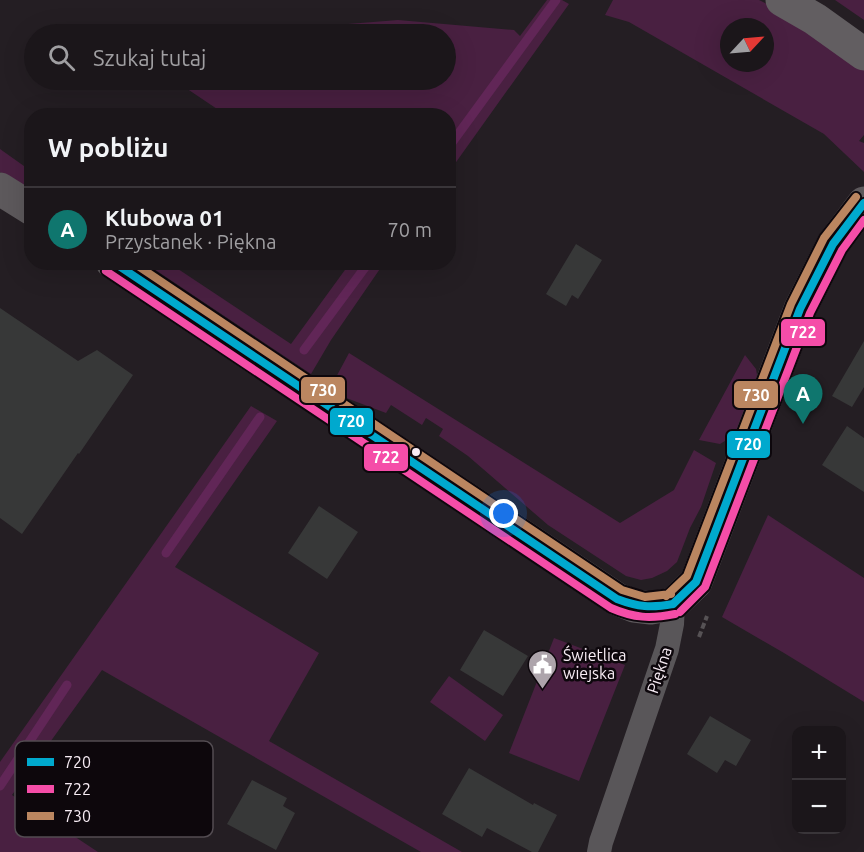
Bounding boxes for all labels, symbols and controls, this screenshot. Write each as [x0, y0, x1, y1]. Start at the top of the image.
north arrow [720, 18, 774, 72]
search box [24, 24, 456, 90]
icon: search [45, 41, 78, 74]
text: Szukaj tutaj [93, 45, 206, 70]
text: W pobliżu [48, 133, 169, 162]
text: Klubowa 01 [105, 205, 224, 230]
text: A [60, 218, 75, 241]
text: 70 m [388, 218, 432, 241]
text: Przystanek · Piękna [105, 230, 277, 253]
line badge: 722 [780, 318, 826, 347]
text: 722 [789, 323, 817, 341]
pin: A [784, 374, 822, 424]
line badge: 730 [300, 376, 346, 404]
line badge: 730 [733, 380, 779, 409]
text: 730 [309, 381, 337, 399]
text: 730 [742, 386, 770, 404]
line badge: 720 [329, 407, 374, 436]
text: 720 [337, 412, 365, 430]
line badge: 720 [726, 430, 771, 459]
text: 720 [734, 435, 762, 453]
line badge: 722 [363, 443, 409, 472]
unlabelled marker [410, 446, 422, 458]
text: 722 [372, 448, 400, 466]
your location [489, 499, 518, 528]
place label: Świetlica wiejska [563, 645, 627, 682]
street label: Piękna [643, 645, 675, 695]
public building icon: Świetlica wiejska [526, 648, 558, 690]
map controls [792, 726, 846, 834]
button: + [792, 726, 846, 780]
legend [15, 741, 213, 837]
text: 720 [64, 753, 91, 771]
text: 722 [64, 780, 91, 798]
button: − [792, 780, 846, 834]
text: 730 [64, 807, 91, 825]

